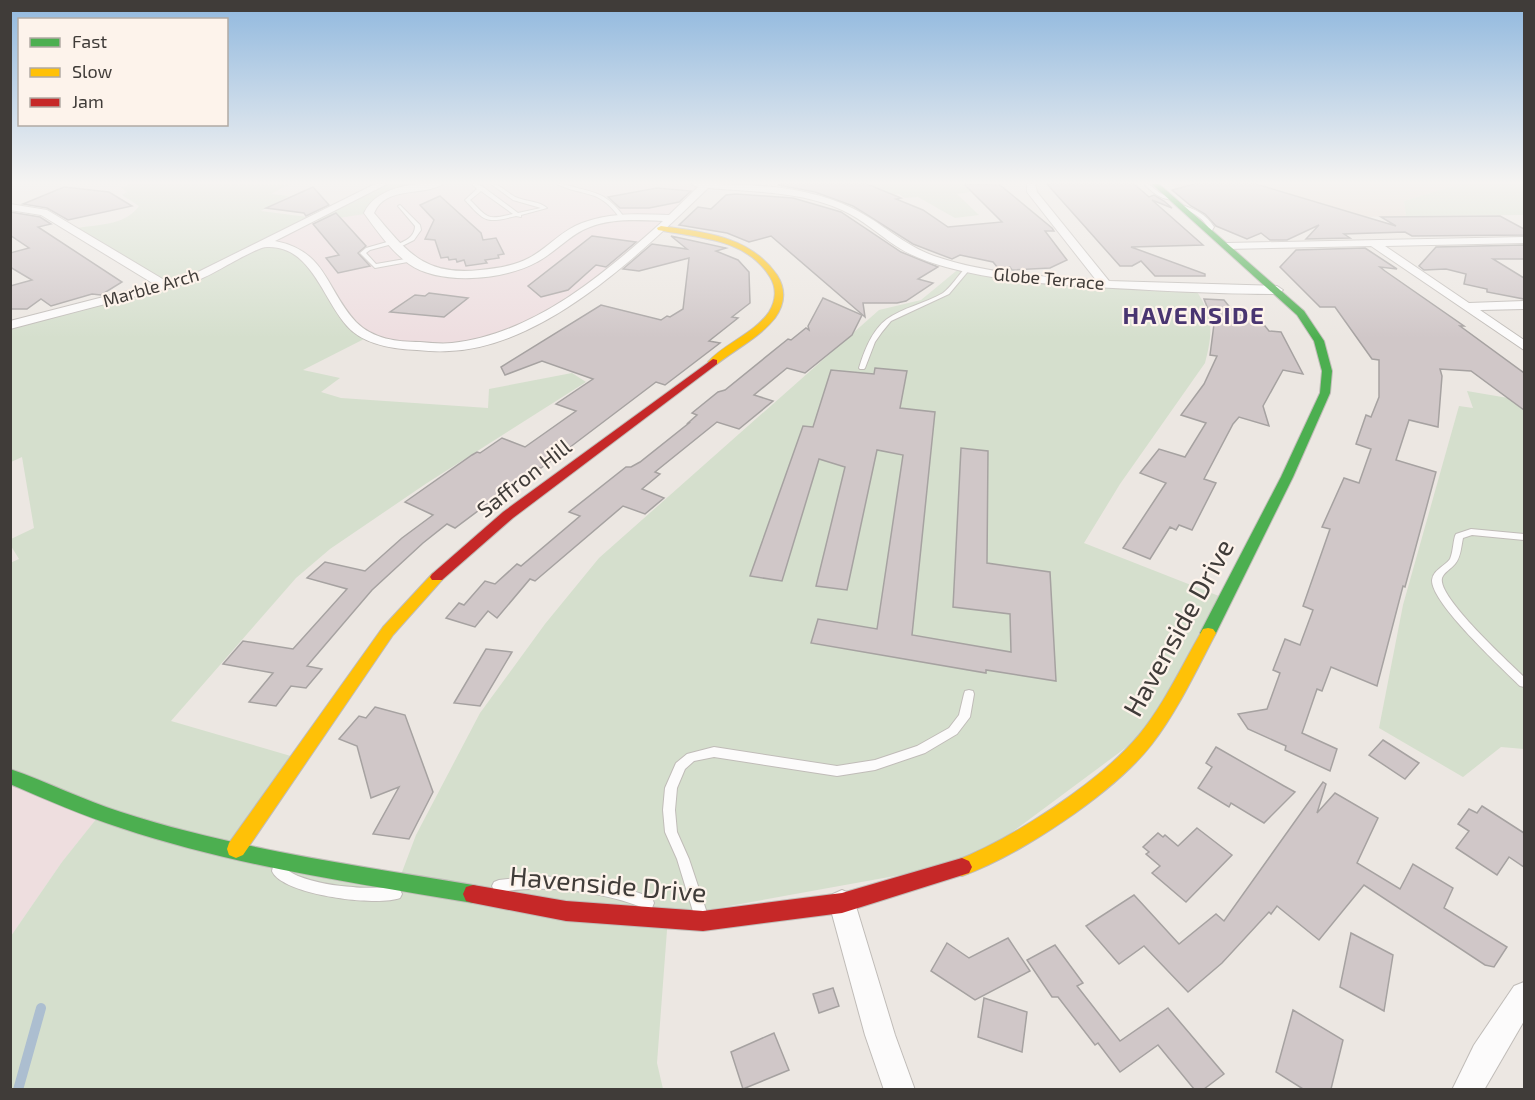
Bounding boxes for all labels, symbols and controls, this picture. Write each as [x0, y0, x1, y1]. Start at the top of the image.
legend [18, 18, 228, 126]
text: Fast [72, 30, 107, 52]
text: Slow [72, 60, 113, 82]
text: Jam [72, 90, 104, 112]
street label: Globe Terrace [993, 262, 1105, 294]
street label: Marble Arch [100, 263, 201, 311]
district label: HAVENSIDE [1123, 300, 1265, 329]
street label: Saffron Hill [471, 432, 576, 522]
street label: Havenside Drive [1115, 533, 1239, 721]
street label: Havenside Drive [508, 858, 708, 908]

